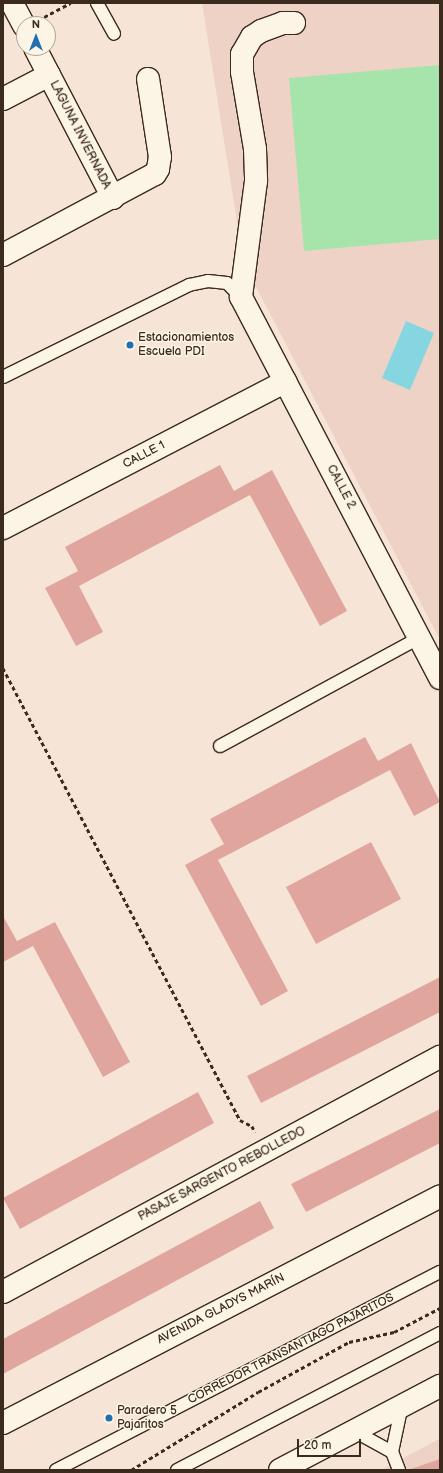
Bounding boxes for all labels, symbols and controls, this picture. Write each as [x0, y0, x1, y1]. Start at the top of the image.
north arrow [16, 16, 56, 56]
text: N [32, 18, 40, 31]
street label: LAGUNA INVERNADA [46, 78, 114, 192]
place label: Estacionamientos Escuela PDI [138, 331, 234, 359]
marker: Estacionamientos Escuela PDI [125, 340, 135, 350]
street label: CALLE 1 [120, 438, 168, 472]
street label: CALLE 2 [323, 462, 359, 512]
street label: PASAJE SARGENTO REBOLLEDO [136, 1124, 308, 1224]
street label: AVENIDA GLADYS MARÍN [155, 1271, 287, 1347]
street label: CORREDOR TRANSANTIAGO PAJARITOS [186, 1291, 396, 1407]
place label: Paradero 5 Pajaritos [117, 1404, 177, 1432]
marker: Paradero 5 Pajaritos [104, 1413, 114, 1423]
scale bar [299, 1431, 363, 1457]
text: 20 m [304, 1438, 331, 1453]

